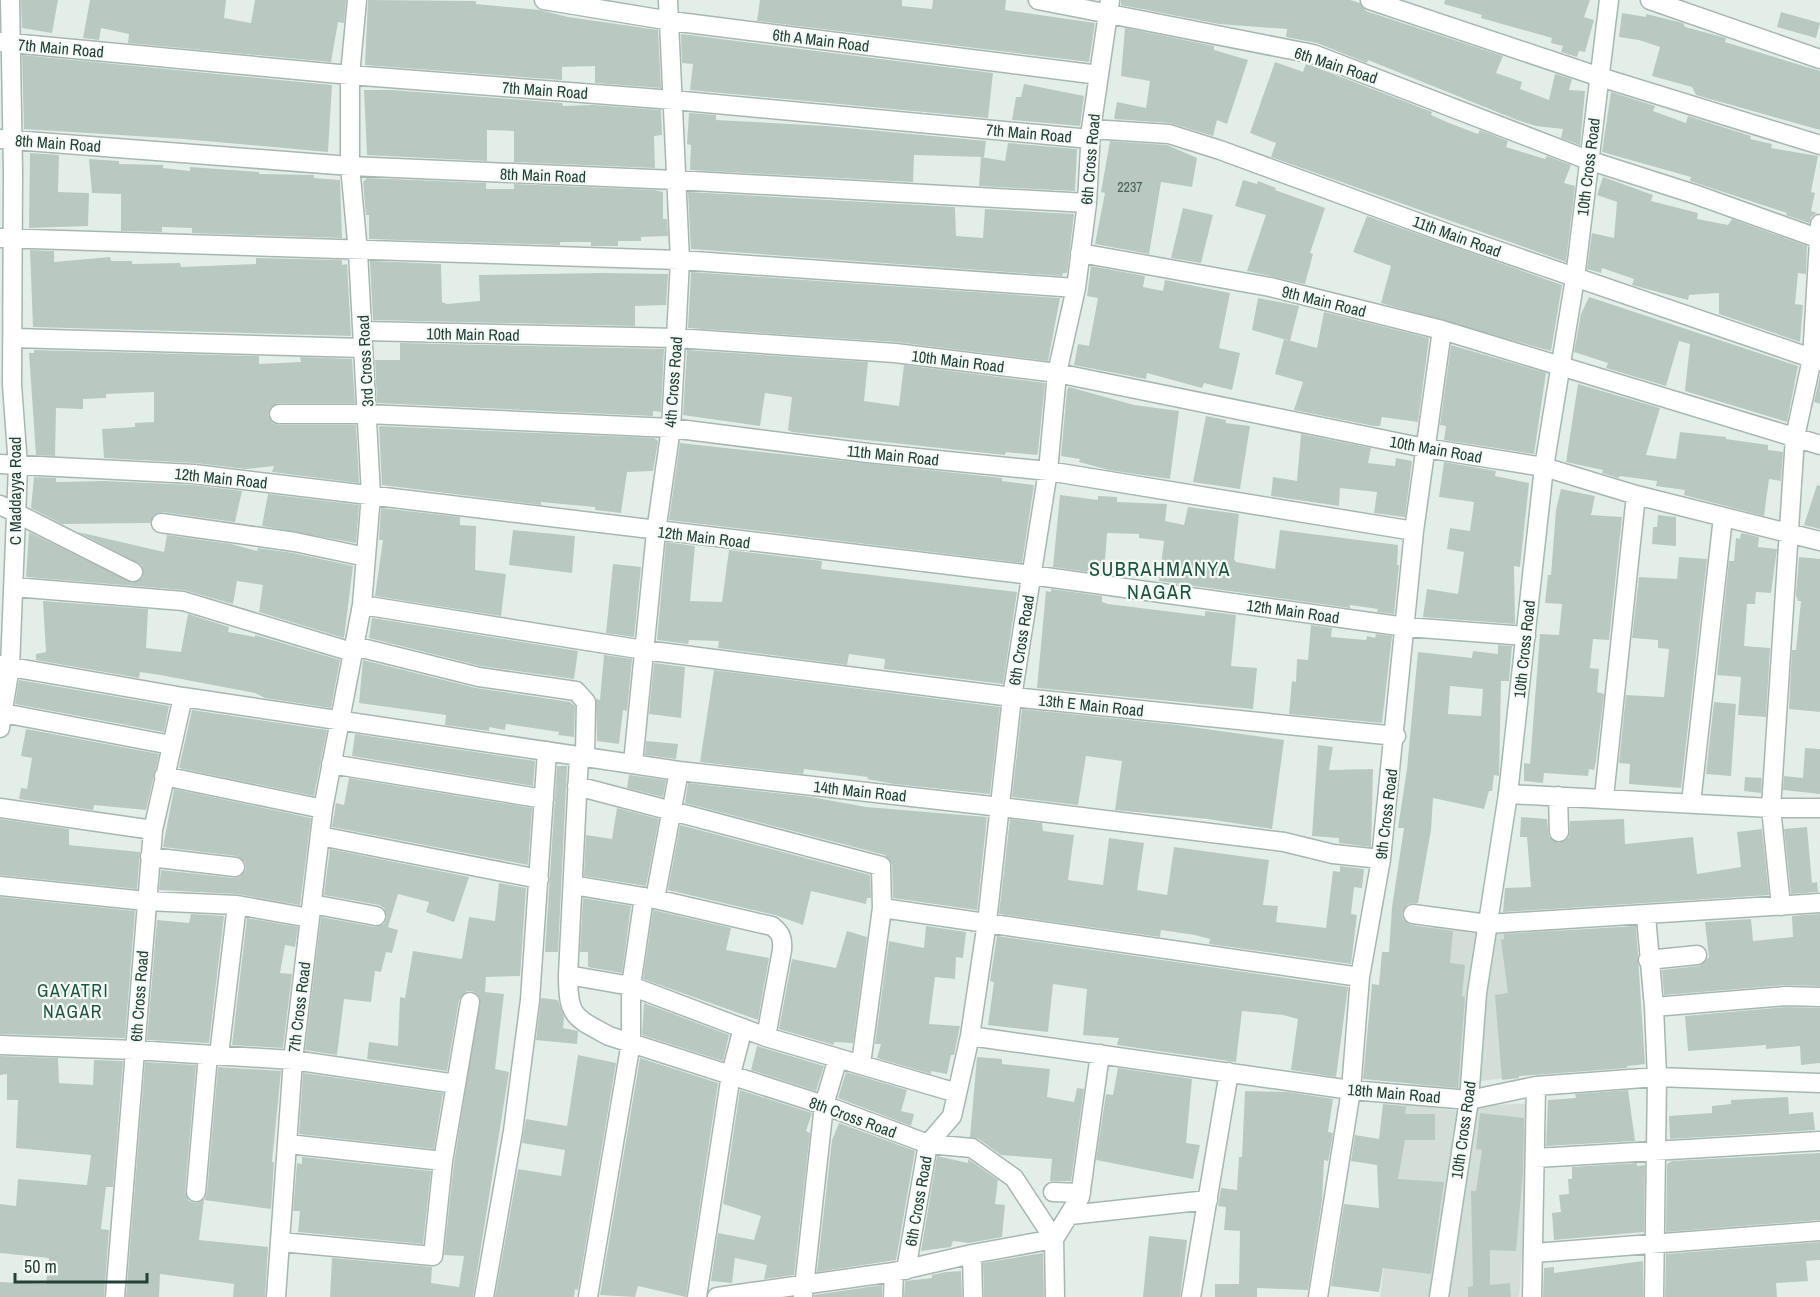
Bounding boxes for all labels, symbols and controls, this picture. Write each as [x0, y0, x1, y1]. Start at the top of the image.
street label: 6th A Main Road [772, 23, 870, 57]
street label: 7th Main Road [17, 33, 105, 63]
street label: 6th Main Road [1292, 41, 1380, 89]
street label: 7th Main Road [501, 76, 589, 104]
street label: 6th Cross Road [1075, 113, 1105, 205]
street label: 10th Cross Road [1571, 117, 1605, 217]
street label: 7th Main Road [985, 118, 1073, 148]
street label: 8th Main Road [14, 129, 102, 157]
street label: 8th Main Road [500, 163, 586, 187]
house number: 2237 [1117, 178, 1143, 196]
street label: 11th Main Road [1410, 210, 1504, 262]
street label: 9th Main Road [1280, 280, 1368, 322]
street label: 3rd Cross Road [352, 315, 378, 407]
street label: 10th Main Road [426, 322, 520, 346]
street label: 4th Cross Road [659, 336, 687, 428]
street label: 10th Main Road [910, 344, 1006, 378]
street label: 10th Main Road [1388, 430, 1484, 468]
street label: C Maddayya Road [4, 437, 26, 545]
street label: 11th Main Road [846, 439, 940, 471]
street label: 12th Main Road [173, 462, 269, 494]
street label: 12th Main Road [656, 520, 752, 554]
district label: SUBRAHMANYA NAGAR [1089, 555, 1231, 605]
street label: 6th Cross Road [1003, 593, 1039, 687]
street label: 12th Main Road [1245, 594, 1341, 628]
street label: 10th Cross Road [1508, 599, 1540, 699]
street label: 13th E Main Road [1037, 689, 1145, 721]
street label: 9th Cross Road [1370, 767, 1402, 861]
street label: 14th Main Road [812, 775, 908, 807]
street label: 6th Cross Road [125, 950, 153, 1042]
street label: 7th Cross Road [283, 960, 315, 1054]
district label: GAYATRI NAGAR [37, 978, 109, 1024]
street label: 18th Main Road [1347, 1078, 1441, 1108]
street label: 10th Cross Road [1445, 1080, 1481, 1180]
street label: 8th Cross Road [806, 1091, 900, 1143]
street label: 6th Cross Road [899, 1154, 937, 1248]
scale bar [15, 1246, 147, 1284]
text: 50 m [24, 1254, 57, 1279]

